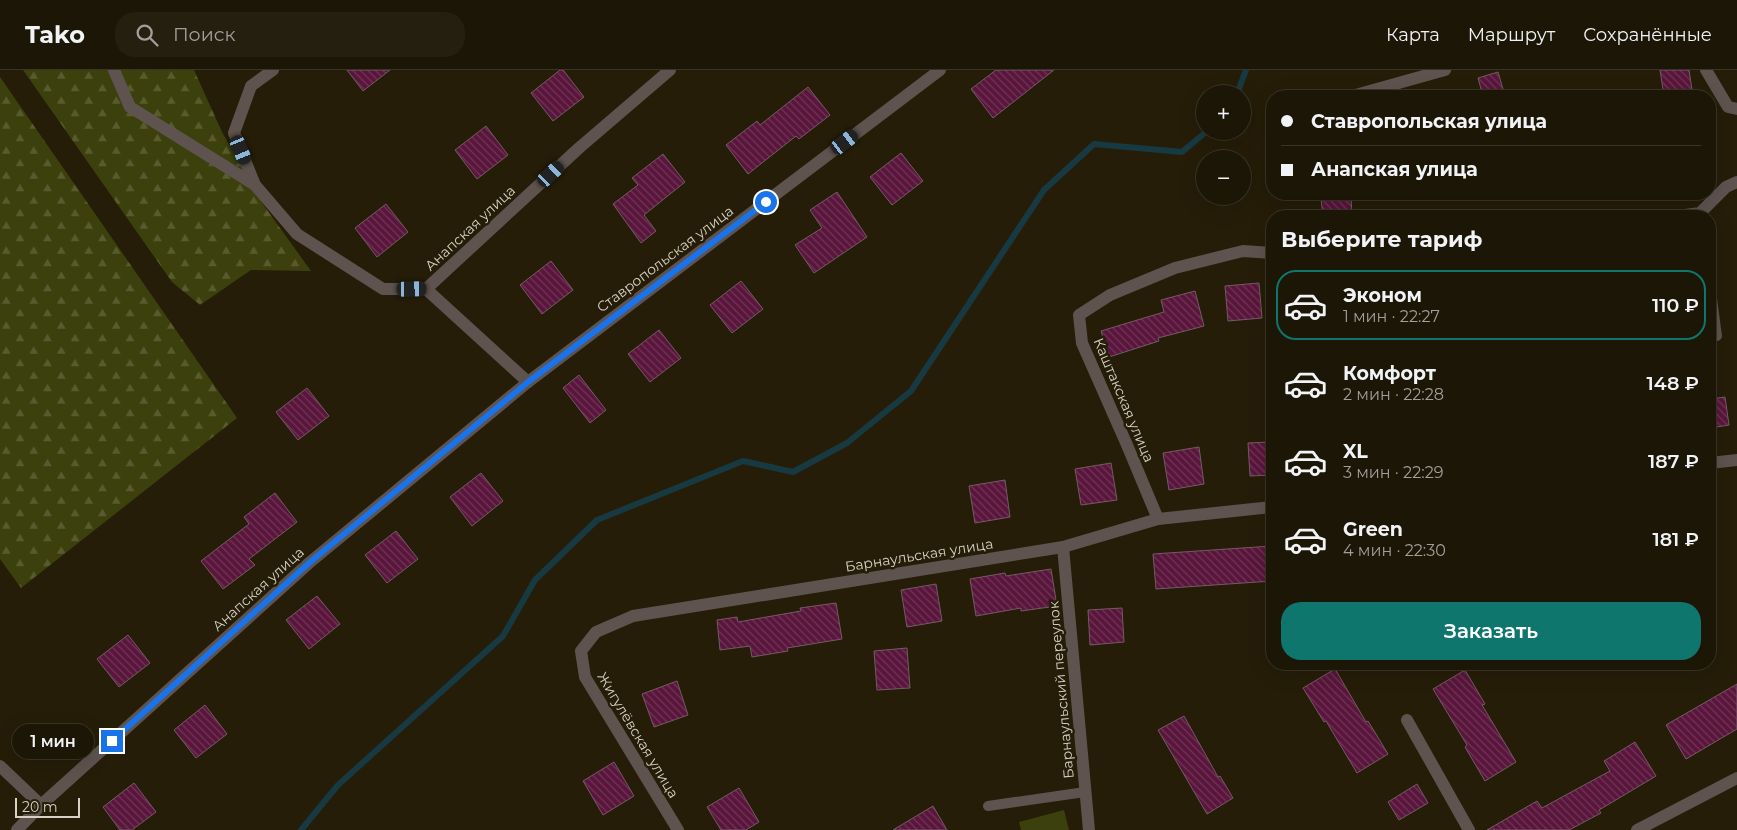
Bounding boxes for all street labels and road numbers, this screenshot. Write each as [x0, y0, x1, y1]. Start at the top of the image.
street label: Анапская улица [421, 181, 519, 275]
street label: Ставропольская улица [593, 202, 737, 316]
street label: Каштакская улица [1090, 335, 1158, 465]
street label: Барнаульская улица [844, 534, 994, 576]
street label: Анапская улица [208, 543, 308, 635]
street label: Барнаульский переулок [1044, 600, 1078, 780]
street label: Жигулёвская улица [593, 669, 683, 801]

